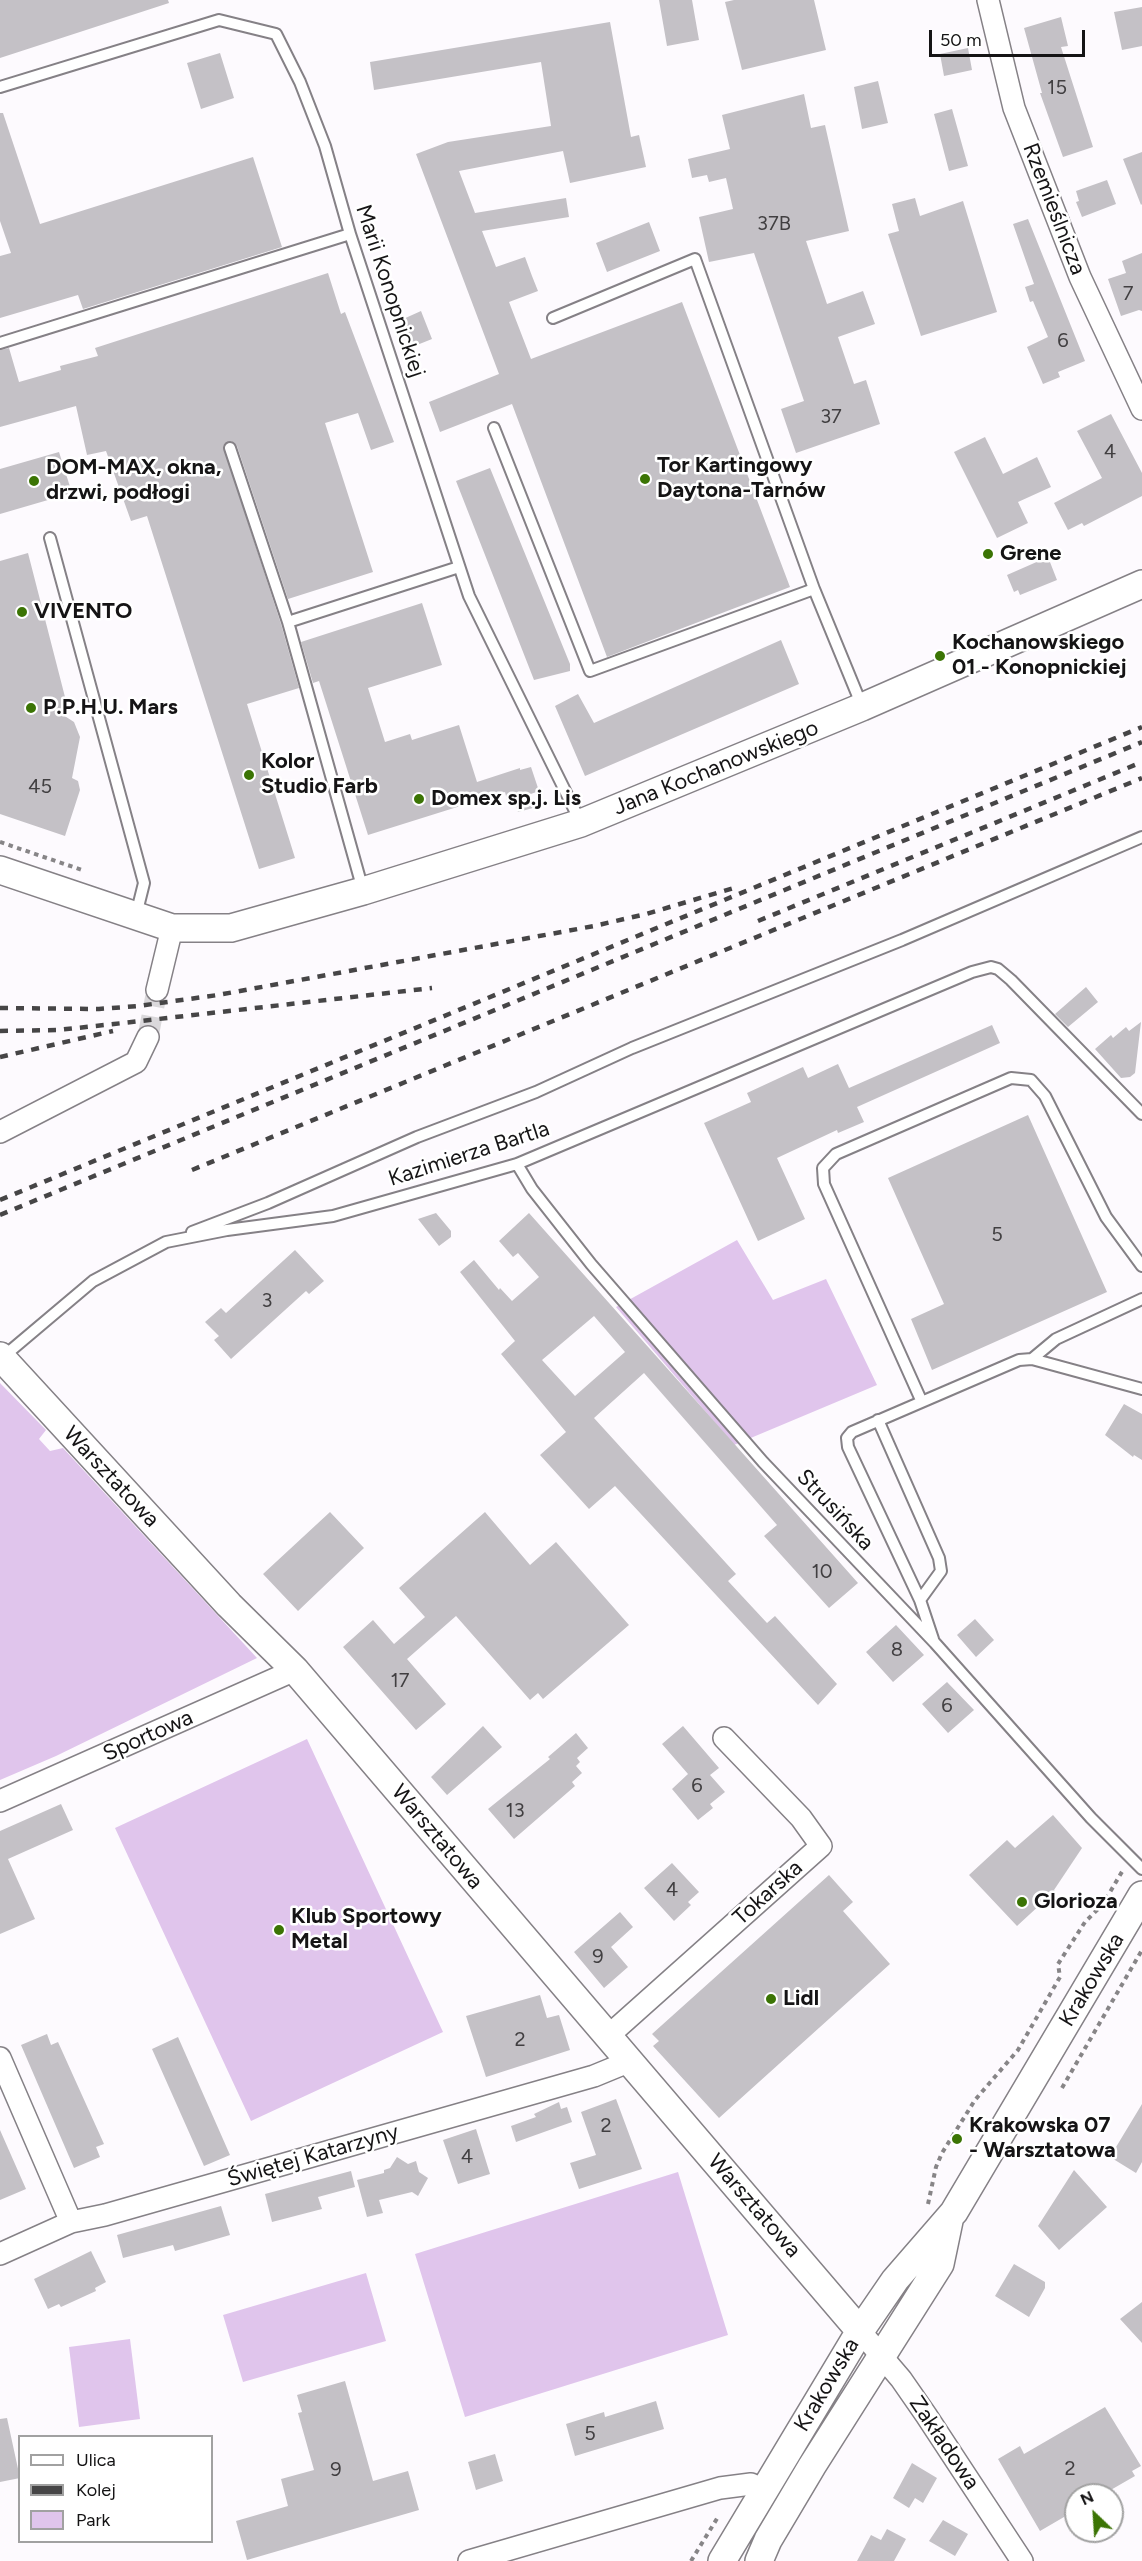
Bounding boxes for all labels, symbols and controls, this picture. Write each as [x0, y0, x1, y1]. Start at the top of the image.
scale bar [932, 18, 1088, 56]
text: 50 m [940, 29, 982, 51]
house number: 15 [1047, 76, 1067, 100]
street label: Rzemieślnicza [1017, 139, 1091, 279]
street label: Marii Konopnickiej [350, 201, 430, 381]
house number: 37B [757, 212, 791, 236]
house number: 7 [1123, 282, 1133, 306]
house number: 6 [1057, 329, 1069, 353]
house number: 37 [820, 405, 842, 429]
house number: 4 [1104, 440, 1116, 464]
place label: Tor Kartingowy Daytona-Tarnów [657, 453, 826, 505]
place label: DOM-MAX, okna, drzwi, podłogi [46, 455, 221, 506]
marker: Tor Kartingowy Daytona-Tarnów [638, 472, 652, 486]
marker: DOM-MAX, okna, drzwi, podłogi [27, 474, 41, 488]
place label: Grene [1000, 541, 1062, 567]
marker: Grene [981, 547, 995, 561]
place label: VIVENTO [34, 599, 132, 625]
marker: VIVENTO [15, 605, 29, 619]
place label: Kochanowskiego 01 - Konopnickiej [952, 630, 1127, 682]
marker: Kochanowskiego 01 - Konopnickiej [933, 649, 947, 663]
place label: P.P.H.U. Mars [43, 695, 178, 721]
marker: P.P.H.U. Mars [24, 701, 38, 715]
street label: Jana Kochanowskiego [610, 715, 822, 821]
place label: Kolor Studio Farb [261, 749, 378, 800]
marker: Kolor Studio Farb [242, 768, 256, 782]
house number: 45 [28, 775, 52, 799]
place label: Domex sp.j. Lis [431, 786, 581, 812]
marker: Domex sp.j. Lis [412, 792, 426, 806]
street label: Kazimierza Bartla [385, 1116, 553, 1192]
house number: 5 [991, 1223, 1003, 1247]
house number: 3 [262, 1289, 272, 1313]
street label: Warsztatowa [58, 1421, 164, 1533]
street label: Strusińska [791, 1464, 879, 1556]
house number: 10 [811, 1560, 833, 1584]
house number: 8 [891, 1638, 903, 1662]
house number: 17 [391, 1669, 409, 1693]
house number: 6 [941, 1694, 953, 1718]
street label: Sportowa [99, 1704, 197, 1768]
house number: 6 [691, 1774, 703, 1798]
street label: Warsztatowa [386, 1779, 488, 1895]
house number: 13 [505, 1799, 525, 1823]
street label: Tokarska [728, 1855, 808, 1931]
house number: 4 [666, 1878, 678, 1902]
place label: Glorioza [1034, 1889, 1118, 1915]
marker: Glorioza [1015, 1895, 1029, 1909]
place label: Klub Sportowy Metal [291, 1904, 442, 1956]
marker: Klub Sportowy Metal [272, 1923, 286, 1937]
street label: Krakowska [1054, 1929, 1130, 2031]
house number: 9 [592, 1945, 604, 1969]
place label: Lidl [783, 1986, 819, 2012]
marker: Lidl [764, 1992, 778, 2006]
house number: 2 [514, 2028, 526, 2052]
place label: Krakowska 07 - Warsztatowa [969, 2113, 1116, 2164]
house number: 2 [600, 2114, 612, 2138]
street label: Świętej Katarzyny [224, 2119, 402, 2193]
marker: Krakowska 07 - Warsztatowa [950, 2132, 964, 2146]
house number: 4 [461, 2145, 473, 2169]
street label: Warsztatowa [702, 2149, 806, 2263]
street label: Krakowska [789, 2334, 865, 2436]
street label: Zakładowa [903, 2391, 985, 2495]
house number: 5 [584, 2422, 596, 2446]
legend [18, 2435, 213, 2543]
text: Ulica [76, 2449, 116, 2471]
house number: 2 [1064, 2457, 1076, 2481]
house number: 9 [330, 2458, 342, 2482]
text: Kolej [76, 2479, 116, 2501]
north arrow [1064, 2483, 1124, 2543]
text: N [1077, 2487, 1097, 2509]
text: Park [76, 2509, 110, 2531]

